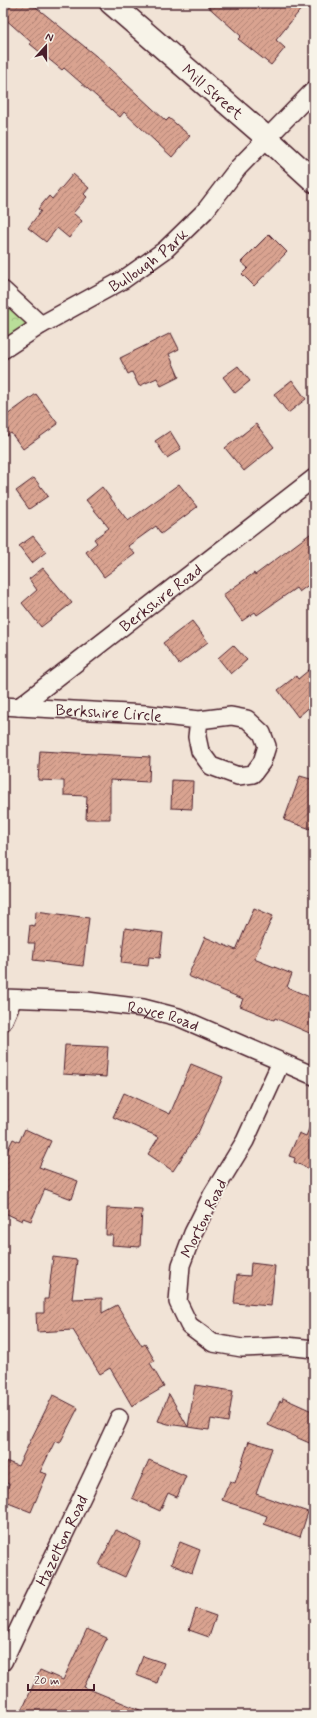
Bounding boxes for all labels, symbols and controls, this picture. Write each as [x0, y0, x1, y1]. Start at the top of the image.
north arrow [26, 26, 66, 66]
text: N [43, 30, 55, 45]
street label: Mill Street [177, 60, 248, 125]
street label: Bullough Park [105, 224, 193, 298]
street label: Berkshire Road [115, 560, 207, 637]
street label: Berkshire Circle [55, 700, 163, 728]
street label: Royce Road [126, 997, 202, 1037]
street label: Morton Road [176, 1176, 232, 1262]
street label: Hazelton Road [32, 1492, 94, 1590]
scale bar [28, 1666, 94, 1692]
text: 20 m [34, 1673, 60, 1689]

